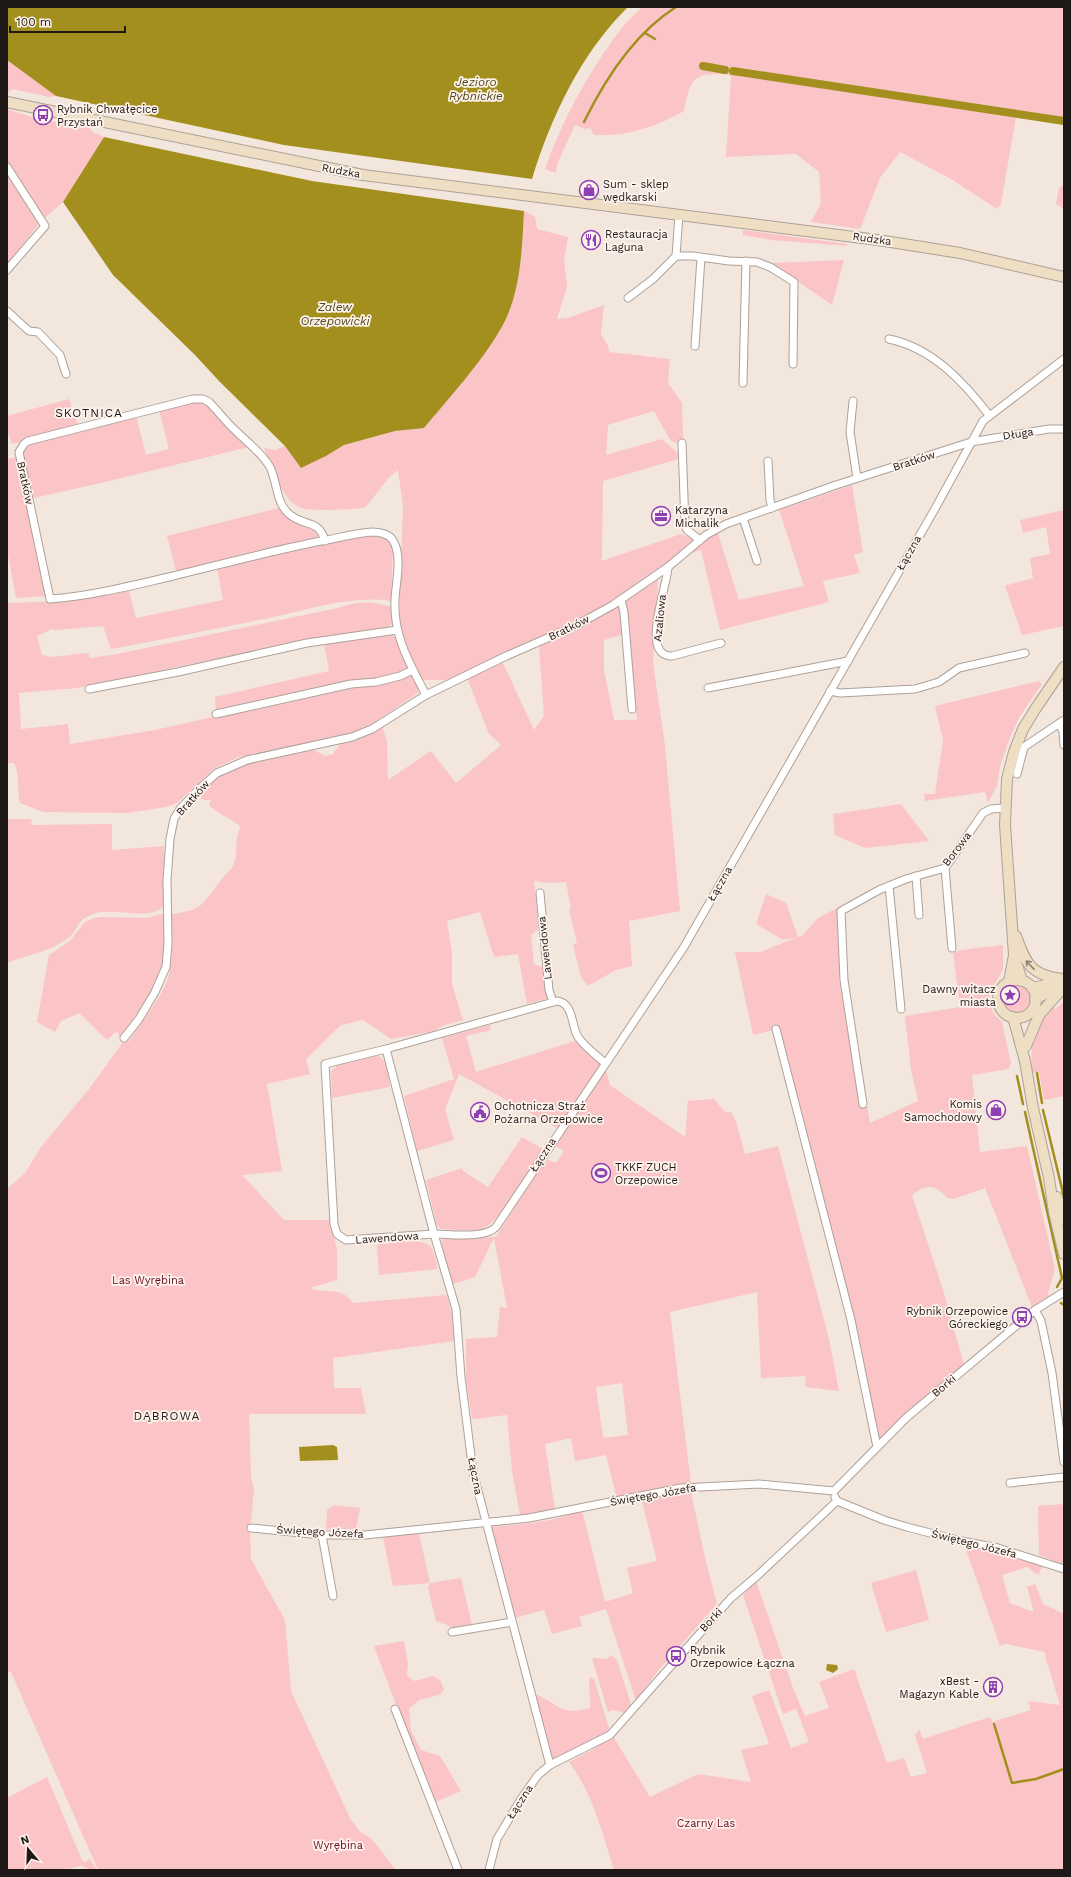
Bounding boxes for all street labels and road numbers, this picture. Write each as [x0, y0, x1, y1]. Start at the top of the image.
street label: Rudzka [321, 161, 361, 181]
street label: Rudzka [852, 230, 892, 248]
street label: Długa [1002, 425, 1034, 443]
street label: Bratków [891, 448, 937, 474]
street label: Bratków [14, 460, 36, 506]
street label: Łączna [894, 533, 924, 573]
street label: Azaliowa [651, 594, 669, 642]
street label: Bratków [546, 613, 592, 643]
street label: Bratków [174, 777, 212, 819]
street label: Borowa [940, 829, 974, 869]
street label: Łączna [705, 864, 735, 904]
street label: Lawendowa [535, 916, 555, 980]
street label: Łączna [527, 1135, 559, 1175]
street label: Lawendowa [355, 1229, 419, 1247]
street label: Borki [929, 1372, 959, 1400]
street label: Łączna [465, 1456, 485, 1496]
street label: Świętego Józefa [609, 1480, 697, 1509]
street label: Świętego Józefa [276, 1522, 364, 1541]
street label: Świętego Józefa [930, 1526, 1018, 1561]
street label: Borki [697, 1605, 725, 1634]
street label: Łączna [504, 1782, 536, 1822]

